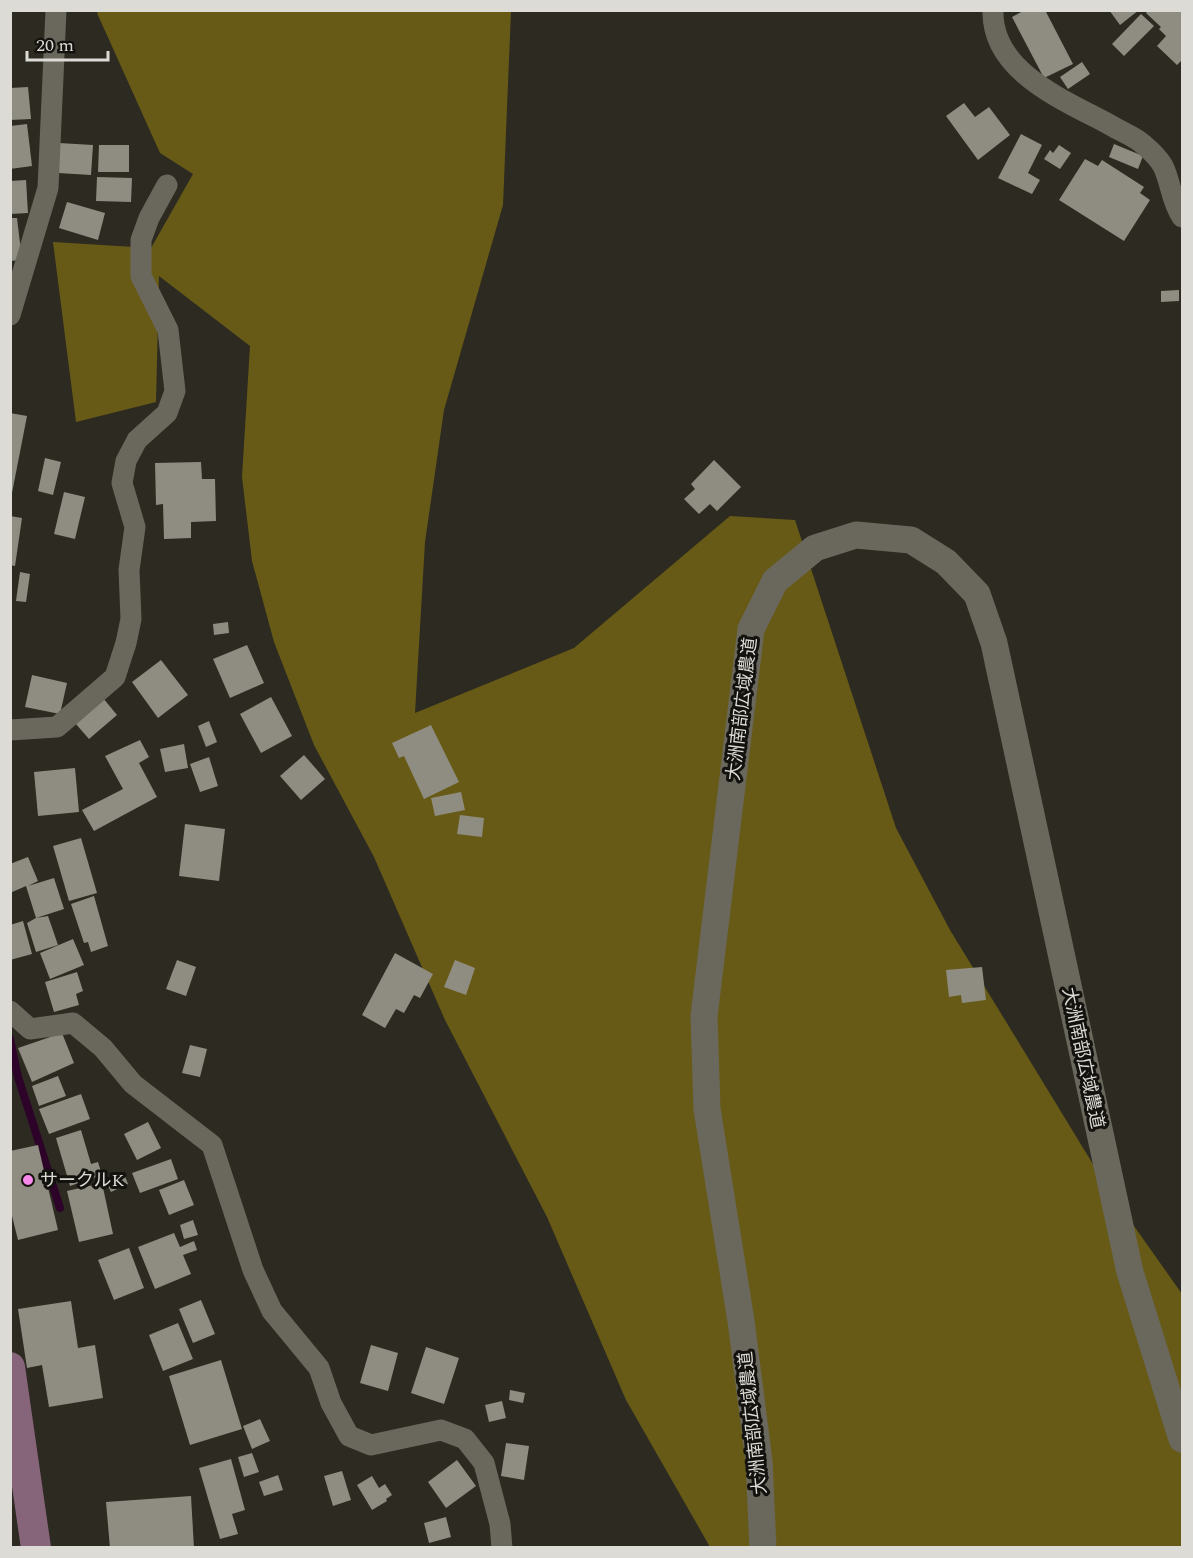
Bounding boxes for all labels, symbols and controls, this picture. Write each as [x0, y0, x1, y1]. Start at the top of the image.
scale bar [27, 24, 108, 62]
text: 20 m [36, 32, 74, 59]
street label: 大洲南部広域農道 [720, 636, 764, 782]
street label: 大洲南部広域農道 [1055, 985, 1111, 1131]
place label: サークルK [40, 1167, 124, 1194]
marker: サークルK [21, 1173, 35, 1187]
street label: 大洲南部広域農道 [732, 1350, 774, 1496]

